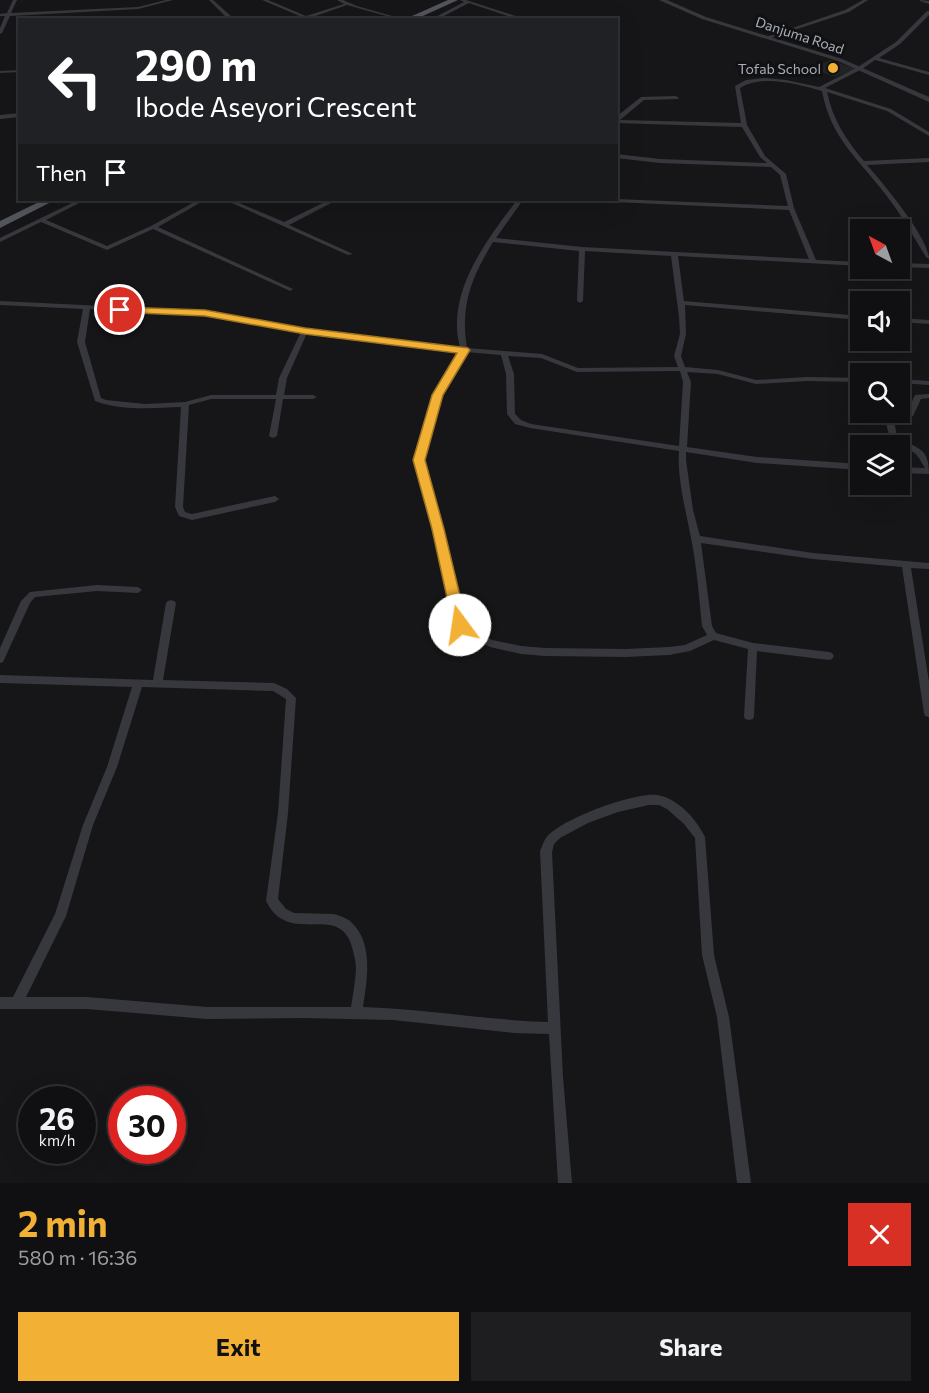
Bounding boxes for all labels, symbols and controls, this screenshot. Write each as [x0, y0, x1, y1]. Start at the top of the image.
street label: Danjuma Road [754, 13, 846, 57]
text: 290 m [135, 38, 257, 90]
icon: left [36, 42, 114, 120]
place label: Tofab School [738, 60, 821, 77]
marker: Tofab School [826, 61, 840, 75]
text: Ibode Aseyori Crescent [135, 90, 416, 123]
icon: arrive [99, 156, 132, 189]
text: Then [36, 159, 87, 186]
north arrow [850, 219, 910, 279]
map controls [850, 219, 910, 495]
pin [94, 284, 145, 335]
button: sound [850, 291, 910, 351]
icon: arrive [103, 293, 136, 326]
button: search [850, 363, 910, 423]
button: layers [850, 435, 910, 495]
position arrow [428, 593, 492, 657]
speed limit sign: 30 [108, 1086, 186, 1164]
text: 26 [39, 1099, 75, 1136]
text: km/h [39, 1131, 75, 1149]
text: 2 min [18, 1200, 108, 1244]
button: close [848, 1203, 911, 1266]
text: 580 m · 16:36 [18, 1245, 137, 1269]
button: Exit [18, 1312, 459, 1381]
button: Share [471, 1312, 911, 1381]

